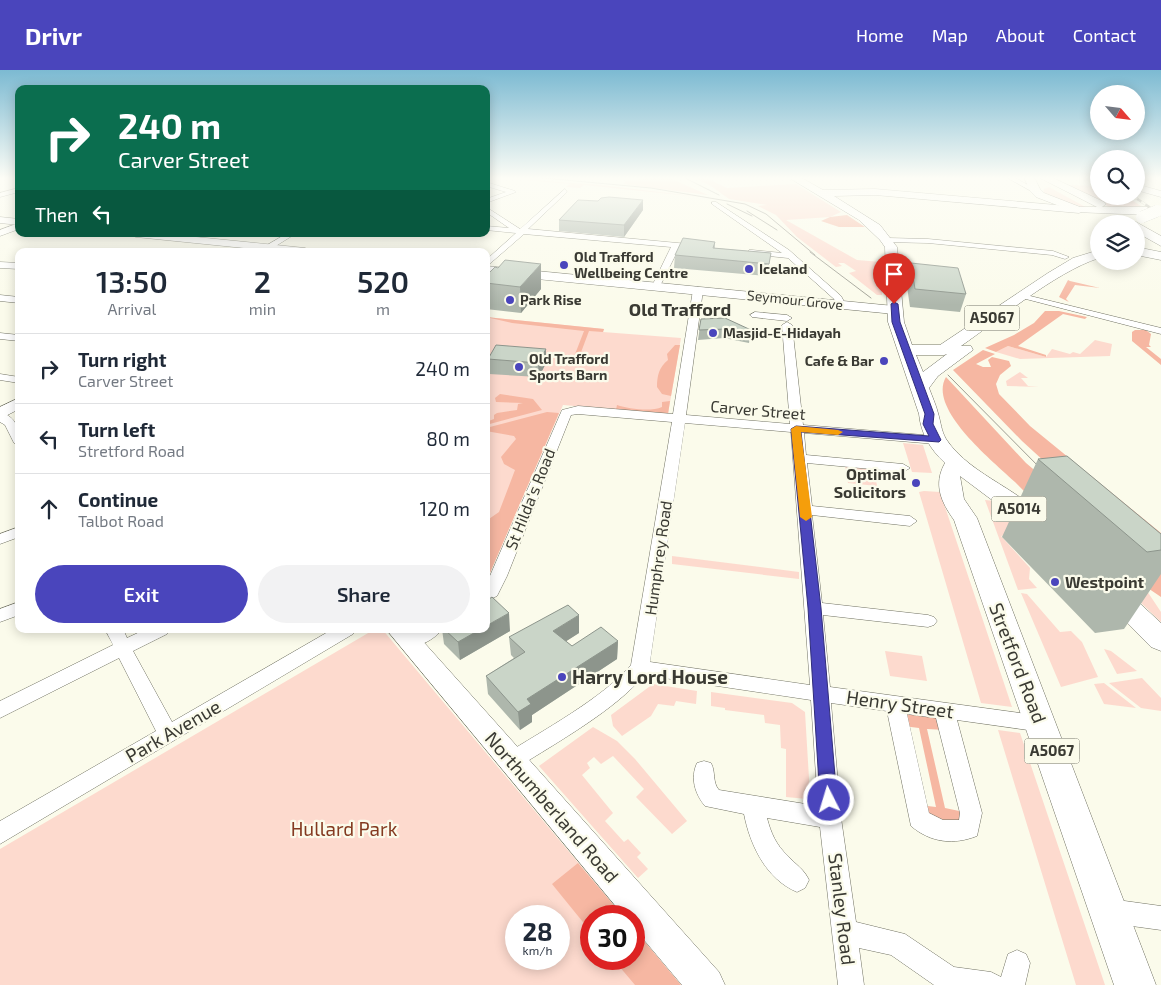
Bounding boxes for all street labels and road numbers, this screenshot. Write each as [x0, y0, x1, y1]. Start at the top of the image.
street label: Seymour Grove [746, 286, 844, 313]
road number: A5067 [964, 306, 1020, 330]
street label: Carver Street [710, 396, 806, 423]
street label: St Hilda's Road [501, 445, 559, 552]
road number: A5014 [992, 496, 1046, 522]
street label: Humphrey Road [640, 499, 675, 617]
street label: Stretford Road [985, 600, 1052, 726]
street label: Henry Street [845, 685, 955, 722]
street label: Park Avenue [121, 694, 224, 767]
street label: Northumberland Road [481, 727, 624, 887]
road number: A5067 [1024, 738, 1080, 764]
street label: Stanley Road [824, 852, 861, 966]

